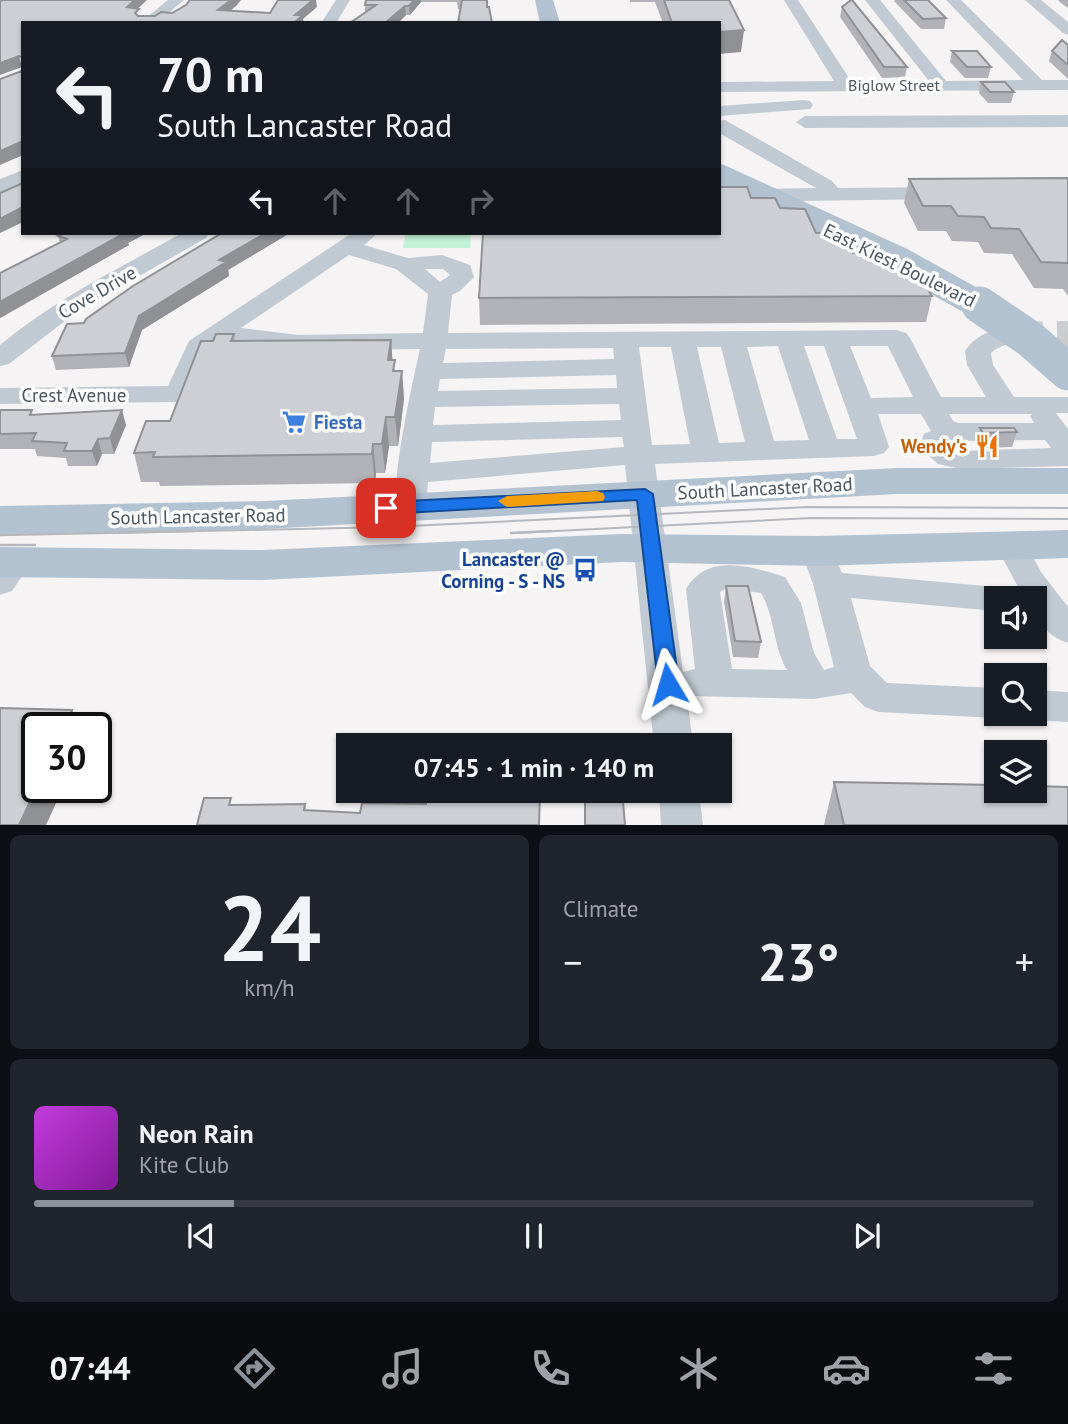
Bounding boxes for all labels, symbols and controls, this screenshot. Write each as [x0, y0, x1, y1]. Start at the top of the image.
text: 70 m [157, 42, 264, 106]
icon: left [42, 49, 133, 140]
street label: Biglow Street [848, 75, 940, 95]
text: South Lancaster Road [157, 104, 452, 146]
icon: left [243, 182, 281, 220]
icon: ahead [316, 182, 354, 220]
icon: ahead [389, 182, 427, 220]
icon: right [462, 182, 500, 220]
street label: East Kiest Boulevard [820, 218, 980, 312]
street label: Cove Drive [54, 260, 140, 324]
street label: Crest Avenue [22, 383, 126, 407]
supermarket icon: Fiesta [280, 408, 308, 436]
place label: Fiesta [314, 410, 363, 434]
restaurant icon: Wendy's [973, 432, 1001, 460]
place label: Wendy's [901, 434, 967, 458]
street label: South Lancaster Road [677, 471, 853, 505]
pin [356, 478, 416, 538]
icon: arrive [367, 489, 405, 527]
street label: South Lancaster Road [110, 502, 286, 530]
place label: Lancaster @ Corning - S - NS [441, 547, 565, 593]
bus stop icon: Lancaster @ Corning - S - NS [571, 556, 599, 584]
map controls [984, 586, 1047, 803]
button: sound [984, 586, 1047, 649]
position arrow [631, 647, 705, 721]
button: search [984, 663, 1047, 726]
speed limit sign: 30 [21, 712, 112, 803]
button: layers [984, 740, 1047, 803]
text: 07:45 · 1 min · 140 m [414, 751, 654, 784]
text: 24 [218, 868, 321, 986]
text: Climate [563, 894, 638, 923]
text: 23° [758, 928, 839, 995]
text: − [563, 937, 582, 986]
text: + [1015, 937, 1034, 986]
text: km/h [244, 973, 295, 1002]
text: Neon Rain [139, 1117, 254, 1150]
text: Kite Club [139, 1150, 229, 1179]
icon: previous [182, 1217, 220, 1255]
icon: pause [515, 1217, 553, 1255]
icon: next [848, 1217, 886, 1255]
icon: directions [230, 1344, 279, 1393]
icon: music [378, 1344, 427, 1393]
icon: phone [526, 1344, 575, 1393]
icon: climate [674, 1344, 723, 1393]
icon: car [822, 1344, 871, 1393]
icon: filters [969, 1344, 1018, 1393]
text: 07:44 [49, 1347, 131, 1389]

